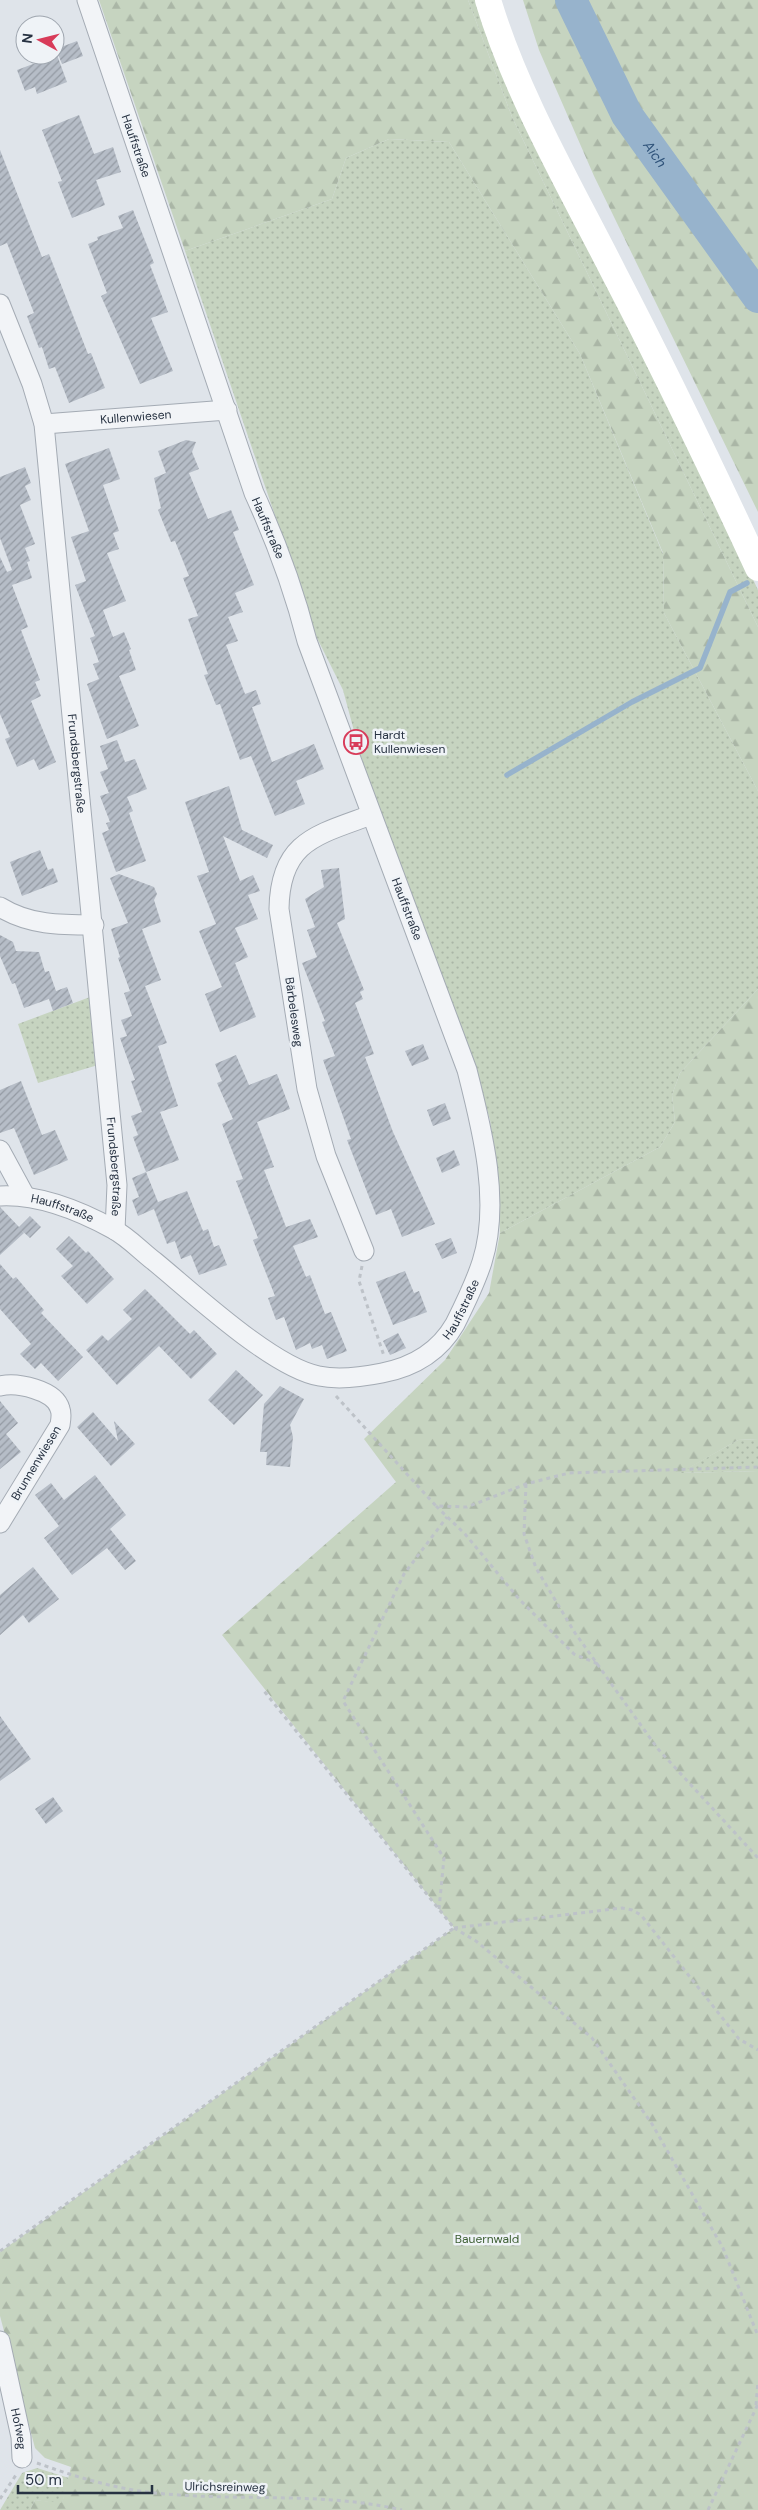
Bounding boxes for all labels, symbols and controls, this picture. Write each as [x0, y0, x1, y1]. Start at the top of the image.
north arrow [15, 15, 65, 65]
text: N [18, 32, 37, 45]
street label: Hauffstraße [118, 112, 154, 180]
water label: Aich [639, 136, 671, 171]
street label: Kullenwiesen [100, 406, 172, 428]
street label: Hauffstraße [248, 495, 288, 561]
street label: Frundsbergstraße [64, 713, 89, 814]
place label: Hardt Kullenwiesen [374, 727, 445, 757]
bus stop icon: Hardt Kullenwiesen [343, 729, 369, 755]
street label: Hauffstraße [388, 876, 426, 943]
street label: Bärbelesweg [281, 976, 307, 1048]
street label: Frundsbergstraße [103, 1116, 125, 1217]
street label: Hauffstraße [29, 1190, 97, 1226]
street label: Hauffstraße [439, 1277, 483, 1343]
street label: Brunnenwiesen [7, 1423, 65, 1503]
park label: Bauernwald [455, 2231, 519, 2247]
street label: Hofweg [7, 2407, 30, 2450]
scale bar [18, 2462, 151, 2494]
text: 50 m [25, 2470, 62, 2490]
street label: Ulrichsreinweg [184, 2478, 266, 2496]

